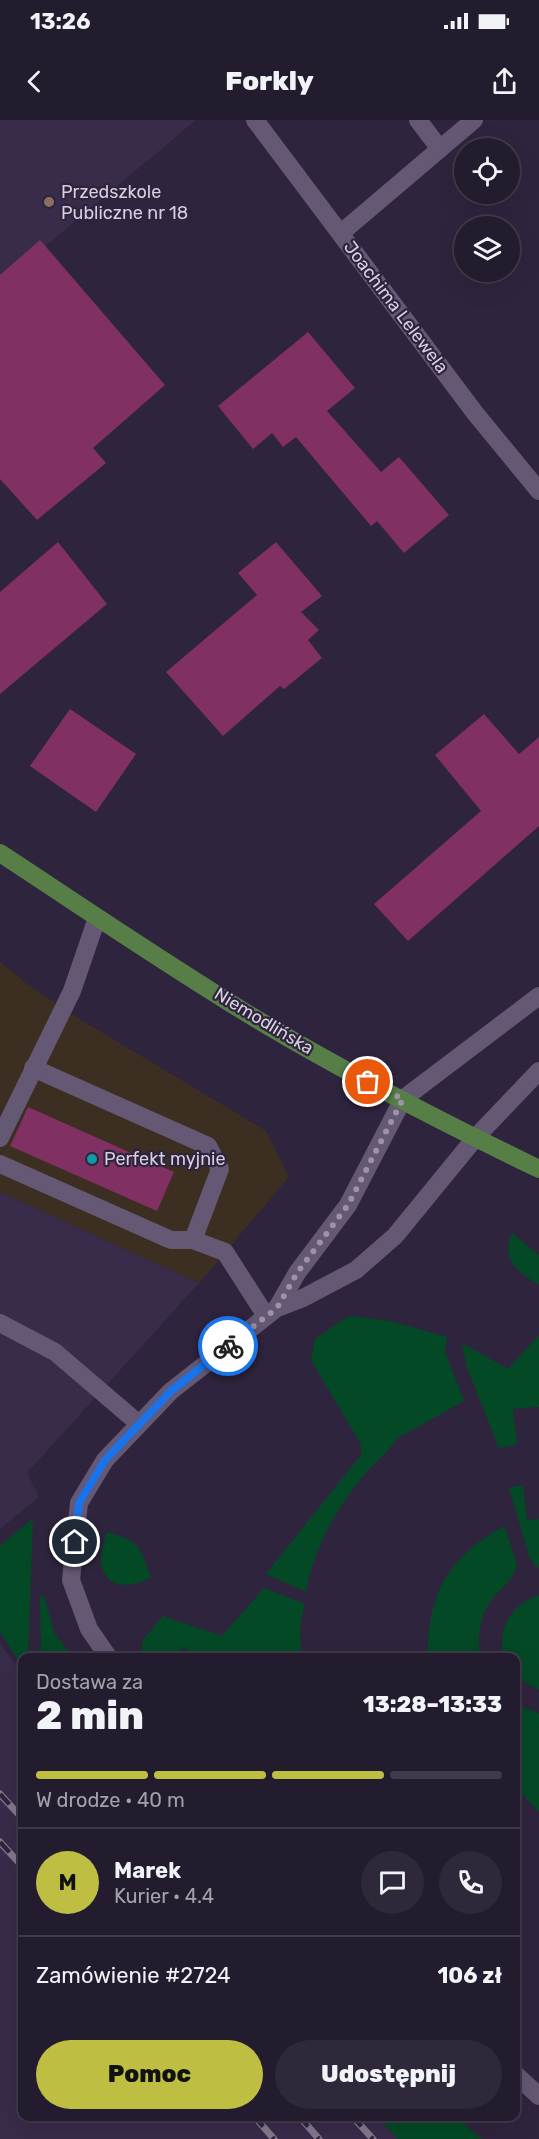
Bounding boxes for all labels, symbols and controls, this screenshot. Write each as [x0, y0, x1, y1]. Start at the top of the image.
text: 13:26 [30, 8, 90, 35]
icon: back [18, 65, 51, 98]
text: Forkly [225, 65, 314, 97]
icon: share [488, 65, 521, 98]
map controls [454, 138, 520, 282]
button: locate [454, 138, 520, 204]
place label: Przedszkole Publiczne nr 18 [61, 181, 188, 224]
marker: Przedszkole Publiczne nr 18 [42, 195, 56, 209]
button: layers [454, 216, 520, 282]
street label: Joachima Lelewela [339, 236, 453, 378]
street label: Niemodlińska [210, 983, 318, 1059]
pin [342, 1056, 393, 1107]
icon: bag [351, 1065, 384, 1098]
place label: Perfekt myjnie [104, 1148, 226, 1170]
marker: Perfekt myjnie [85, 1152, 99, 1166]
courier [198, 1316, 258, 1376]
icon: bike [212, 1330, 245, 1363]
pin [49, 1516, 100, 1567]
icon: home [58, 1525, 91, 1558]
text: Dostawa za [36, 1670, 143, 1694]
text: 13:28–13:33 [363, 1691, 502, 1718]
text: 2 min [36, 1693, 144, 1739]
text: W drodze · 40 m [36, 1788, 185, 1812]
button: chat [361, 1851, 424, 1914]
button: phone [439, 1851, 502, 1914]
text: Marek [114, 1857, 181, 1884]
text: M [58, 1869, 77, 1896]
text: Kurier · 4.4 [114, 1884, 214, 1908]
text: Zamówienie #2724 [36, 1962, 231, 1989]
text: 106 zł [437, 1962, 502, 1989]
button: Pomoc [36, 2040, 263, 2109]
button: Udostępnij [275, 2040, 502, 2109]

